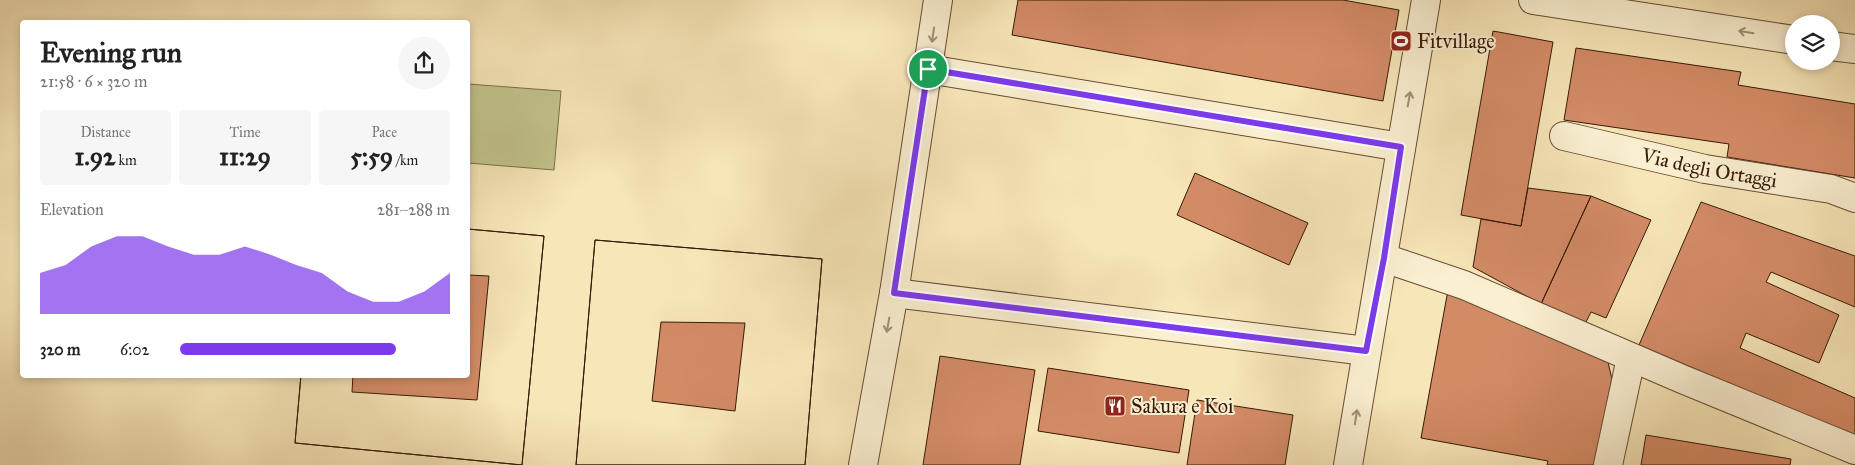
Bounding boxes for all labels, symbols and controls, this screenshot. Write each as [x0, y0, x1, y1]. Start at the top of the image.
map controls [1785, 15, 1840, 70]
button: layers [1785, 15, 1840, 70]
one-way arrow [928, 26, 938, 42]
one-way arrow [1738, 27, 1754, 37]
sports icon: Fitvillage [1389, 29, 1413, 53]
place label: Fitvillage [1417, 29, 1495, 54]
text: Evening run [40, 35, 182, 70]
button: share [398, 37, 450, 89]
pin [907, 48, 949, 90]
icon: arrive [914, 55, 942, 83]
text: 21:58 · 6 × 320 m [40, 72, 147, 91]
one-way arrow [1405, 92, 1415, 108]
text: Distance [81, 124, 131, 141]
text: Time [229, 124, 260, 141]
text: Pace [372, 124, 397, 141]
text: 1.92 [75, 141, 115, 172]
text: 11:29 [219, 141, 271, 172]
text: 5:59 [350, 141, 393, 172]
street label: Via degli Ortaggi [1638, 142, 1779, 193]
text: km [115, 152, 137, 169]
text: /km [393, 152, 418, 169]
text: Elevation [40, 200, 104, 219]
text: 281–288 m [377, 200, 450, 219]
one-way arrow [883, 316, 893, 332]
text: 320 m [40, 340, 81, 359]
text: 6:02 [120, 340, 149, 359]
restaurant icon: Sakura e Koi [1103, 394, 1127, 418]
place label: Sakura e Koi [1131, 394, 1234, 418]
one-way arrow [1351, 409, 1361, 425]

